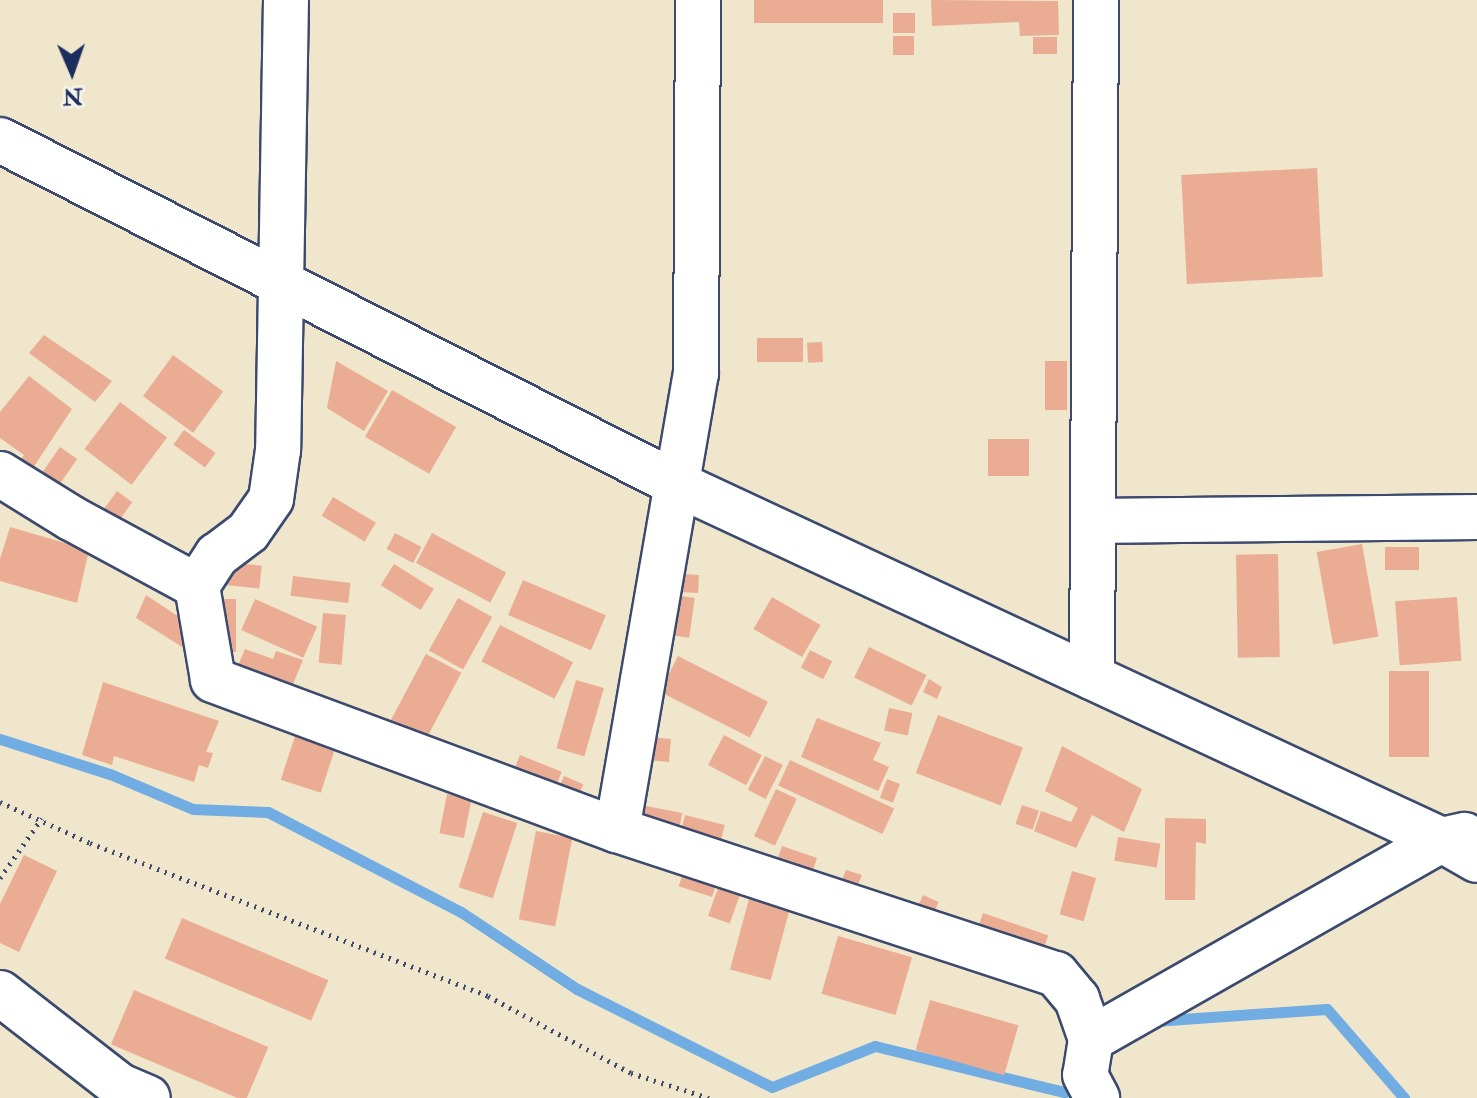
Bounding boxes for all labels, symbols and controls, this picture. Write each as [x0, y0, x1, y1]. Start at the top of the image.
north arrow [32, 32, 112, 112]
text: N [63, 82, 83, 110]

